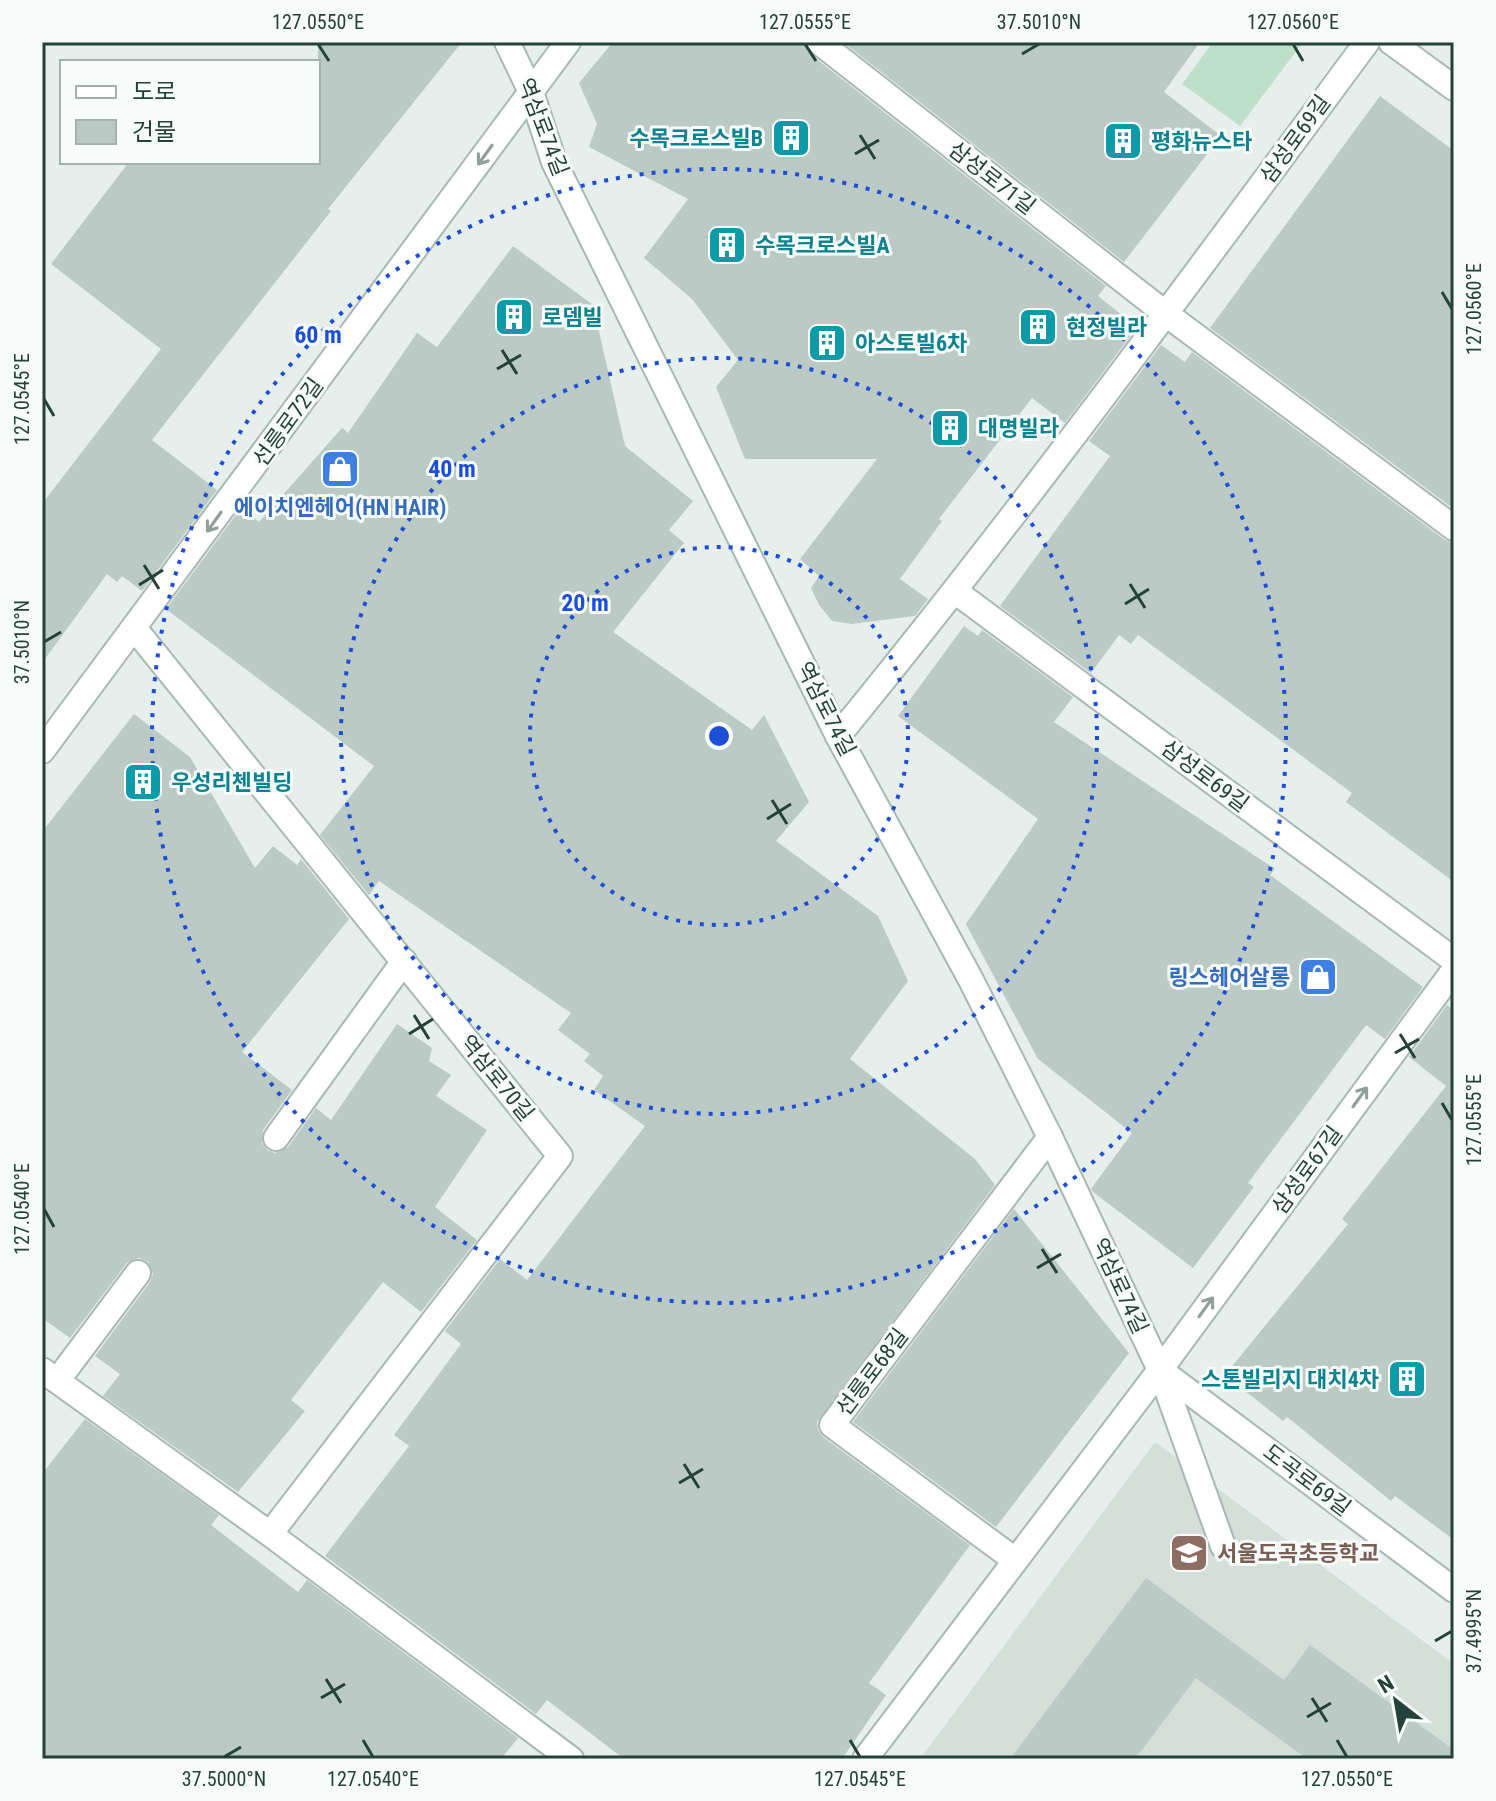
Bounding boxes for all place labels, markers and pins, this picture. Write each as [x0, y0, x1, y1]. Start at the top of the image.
building icon: 수목크로스빌B [770, 117, 812, 159]
building icon: 평화뉴스타 [1102, 120, 1144, 162]
place label: 수목크로스빌B [629, 126, 763, 151]
place label: 평화뉴스타 [1151, 129, 1252, 154]
building icon: 수목크로스빌A [706, 224, 748, 266]
place label: 수목크로스빌A [755, 233, 890, 258]
building icon: 로뎀빌 [493, 296, 535, 338]
place label: 로뎀빌 [542, 305, 603, 330]
building icon: 현정빌라 [1017, 306, 1059, 348]
place label: 현정빌라 [1066, 315, 1147, 340]
building icon: 아스토빌6차 [806, 322, 848, 364]
place label: 아스토빌6차 [855, 331, 967, 356]
building icon: 대명빌라 [929, 407, 971, 449]
place label: 대명빌라 [978, 416, 1059, 441]
shop icon: 에이치엔헤어(HN HAIR) [319, 448, 361, 490]
place label: 에이치엔헤어(HN HAIR) [234, 495, 446, 520]
centre of rings [705, 722, 733, 750]
building icon: 우성리첸빌딩 [122, 761, 164, 803]
place label: 우성리첸빌딩 [171, 770, 292, 795]
shop icon: 링스헤어살롱 [1297, 956, 1339, 998]
place label: 링스헤어살롱 [1169, 965, 1290, 990]
building icon: 스톤빌리지 대치4차 [1386, 1358, 1428, 1400]
place label: 스톤빌리지 대치4차 [1201, 1367, 1379, 1392]
school or university icon: 서울도곡초등학교 [1168, 1532, 1210, 1574]
place label: 서울도곡초등학교 [1217, 1541, 1379, 1566]

